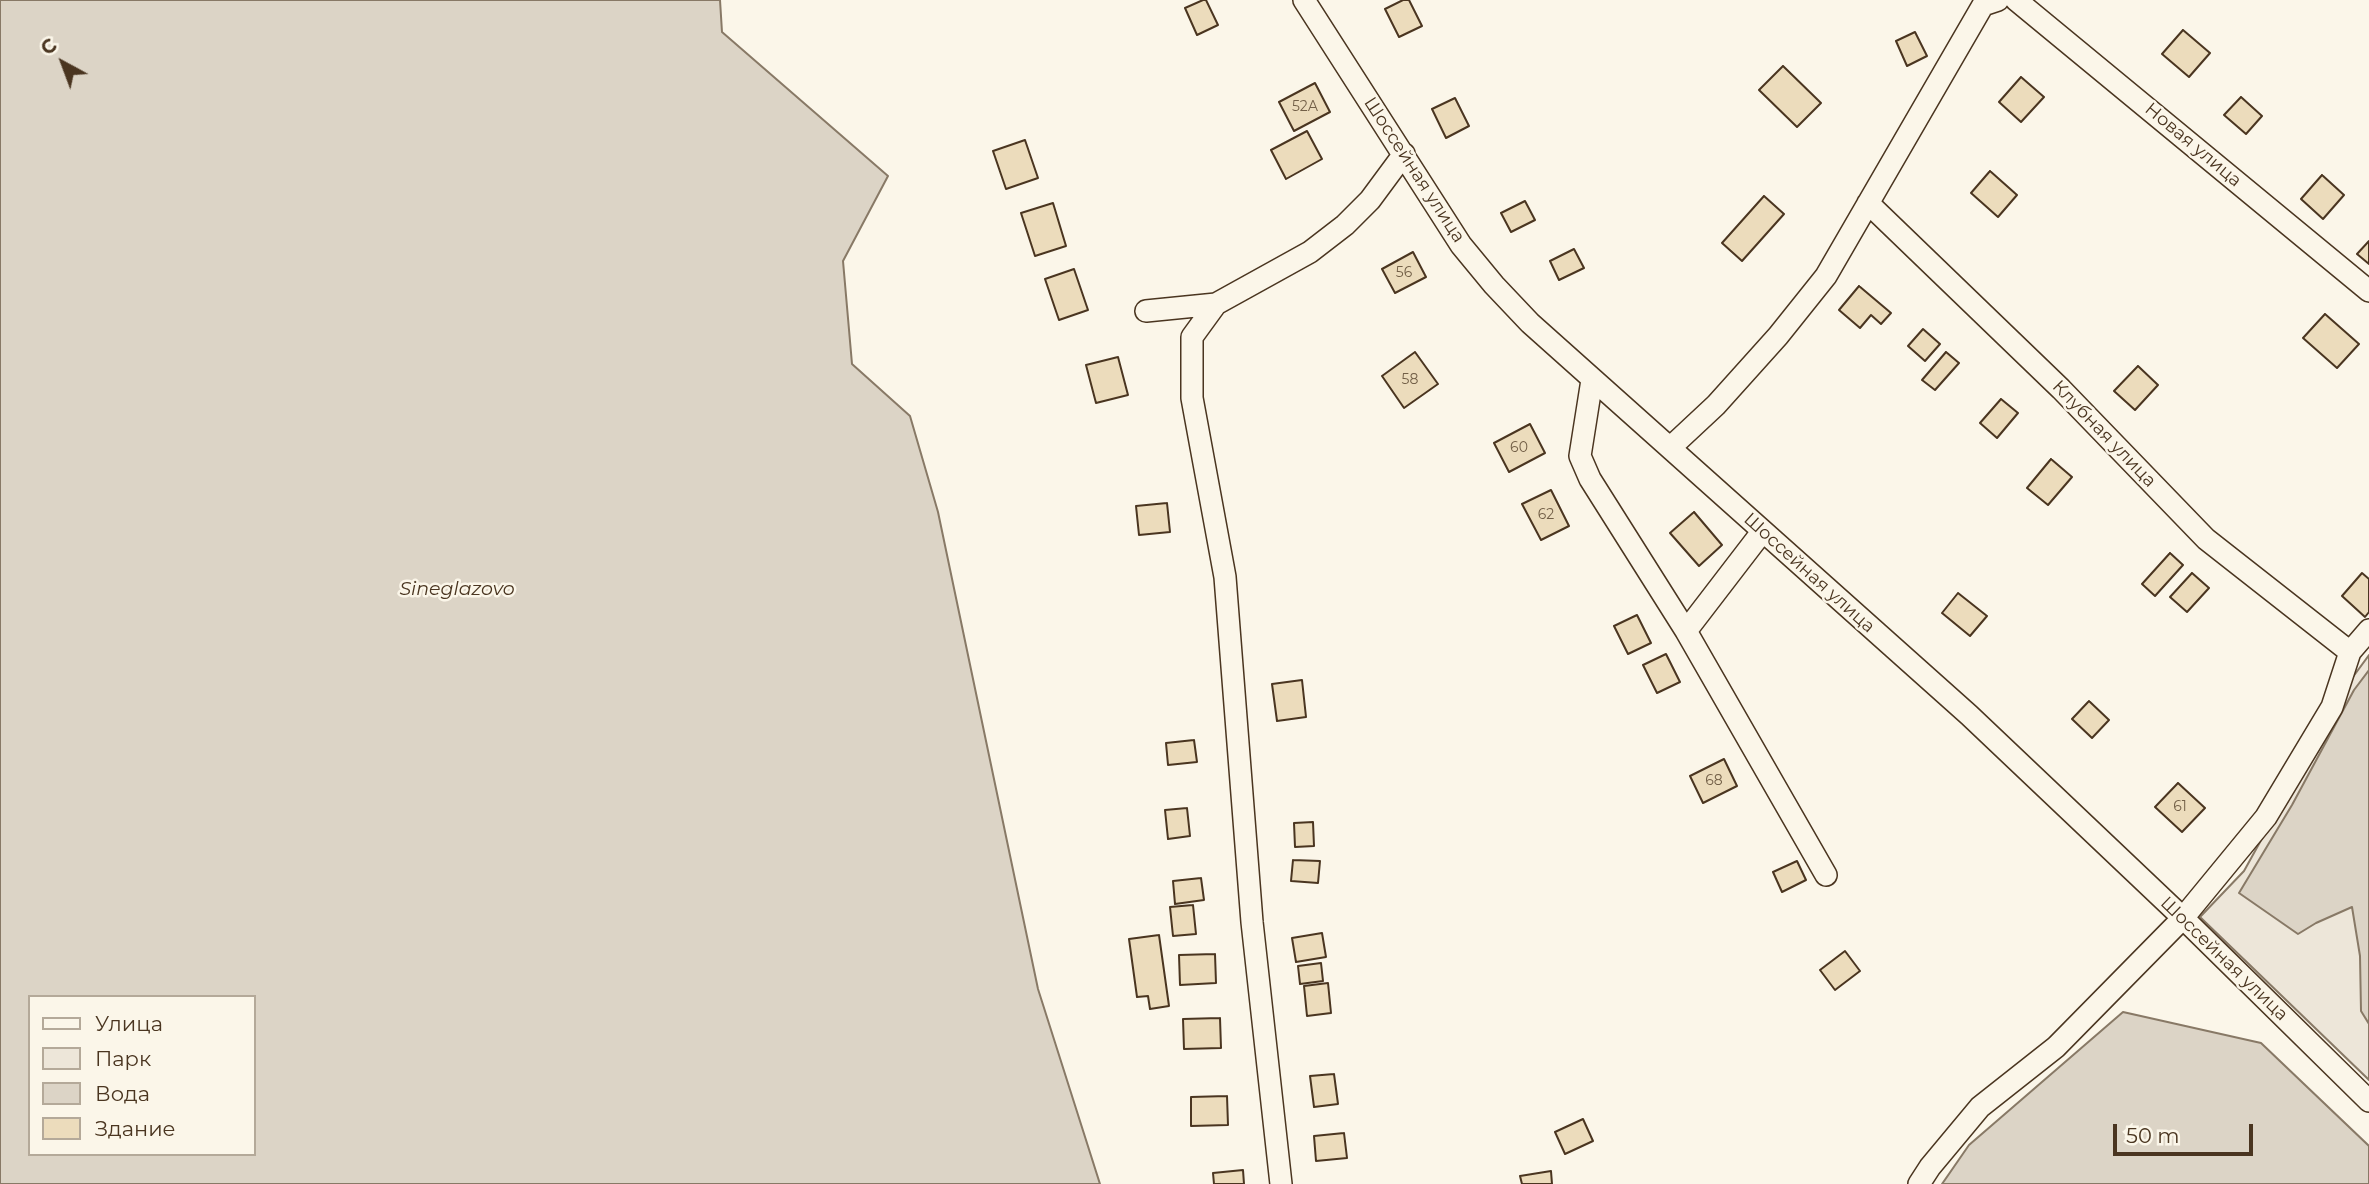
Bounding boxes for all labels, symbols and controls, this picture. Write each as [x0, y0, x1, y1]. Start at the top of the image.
north arrow [28, 28, 98, 98]
text: С [36, 34, 62, 60]
street label: Шоссейная улица [1359, 93, 1469, 247]
street label: Новая улица [2140, 98, 2246, 192]
house number: 52А [1292, 99, 1318, 115]
house number: 56 [1396, 265, 1412, 281]
house number: 58 [1402, 372, 1418, 388]
street label: Клубная улица [2048, 376, 2160, 492]
house number: 60 [1510, 440, 1528, 456]
house number: 62 [1538, 507, 1554, 523]
street label: Шоссейная улица [1739, 508, 1879, 638]
water label: Sineglazovo [399, 578, 515, 600]
house number: 68 [1705, 773, 1723, 789]
house number: 61 [2173, 799, 2187, 815]
street label: Шоссейная улица [2156, 893, 2292, 1025]
legend [28, 995, 256, 1156]
text: Улица [95, 1011, 163, 1036]
text: Парк [95, 1046, 151, 1071]
text: Вода [95, 1081, 150, 1106]
scale bar [2117, 1110, 2257, 1154]
text: Здание [95, 1116, 176, 1141]
text: 50 m [2126, 1123, 2180, 1148]

